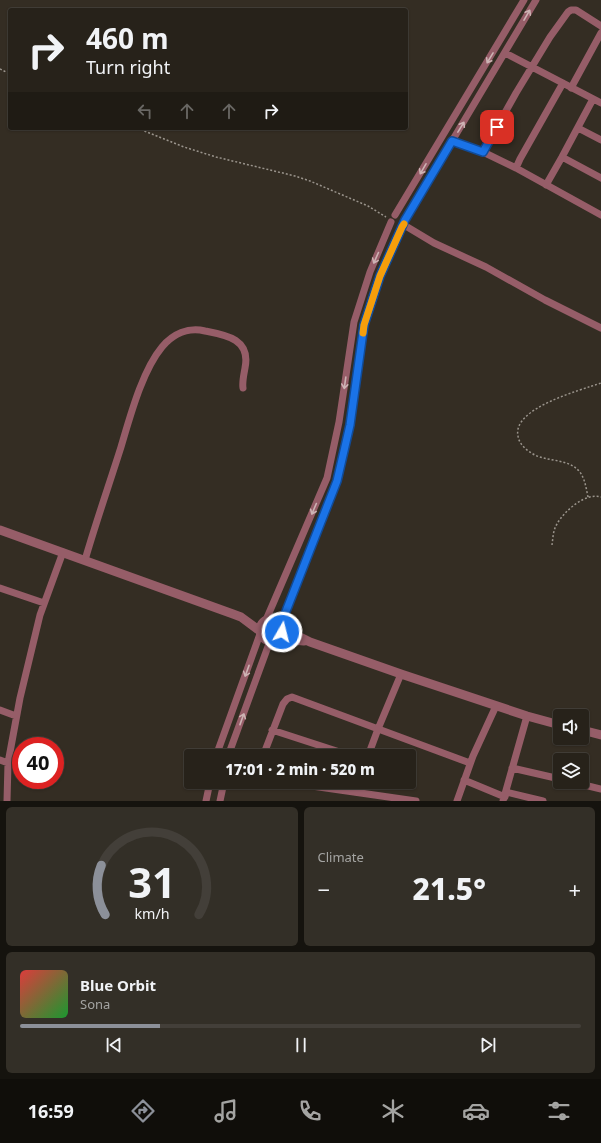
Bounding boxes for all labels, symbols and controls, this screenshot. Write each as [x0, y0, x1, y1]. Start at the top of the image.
one-way arrow [524, 9, 532, 21]
text: 460 m [86, 19, 169, 57]
icon: right [20, 24, 72, 76]
one-way arrow [485, 52, 493, 64]
text: Turn right [86, 55, 170, 79]
icon: left [134, 100, 156, 122]
icon: ahead [176, 100, 198, 122]
icon: ahead [218, 100, 240, 122]
icon: right [260, 100, 282, 122]
pin [480, 110, 514, 144]
icon: arrive [486, 116, 508, 138]
one-way arrow [457, 121, 465, 133]
one-way arrow [418, 163, 426, 175]
one-way arrow [372, 251, 379, 263]
one-way arrow [341, 376, 349, 389]
one-way arrow [309, 502, 317, 514]
position arrow [261, 611, 303, 653]
one-way arrow [242, 665, 250, 677]
map controls [553, 709, 589, 789]
button: sound [553, 709, 589, 745]
one-way arrow [238, 714, 246, 726]
speed limit sign: 40 [12, 737, 64, 789]
button: layers [553, 753, 589, 789]
text: 17:01 · 2 min · 520 m [225, 759, 375, 779]
text: Climate [318, 848, 364, 866]
text: 31 [128, 853, 176, 909]
text: 21.5° [413, 868, 486, 909]
text: − [318, 874, 330, 904]
text: + [568, 874, 581, 904]
text: km/h [134, 903, 169, 922]
text: Blue Orbit [80, 975, 156, 995]
text: Sona [80, 995, 110, 1013]
icon: previous [103, 1034, 125, 1056]
icon: pause [290, 1034, 312, 1056]
icon: next [477, 1034, 499, 1056]
icon: directions [129, 1097, 157, 1125]
icon: music [212, 1097, 240, 1125]
icon: phone [296, 1097, 324, 1125]
icon: climate [379, 1097, 407, 1125]
icon: car [462, 1097, 490, 1125]
icon: filters [545, 1097, 573, 1125]
text: 16:59 [28, 1099, 74, 1123]

